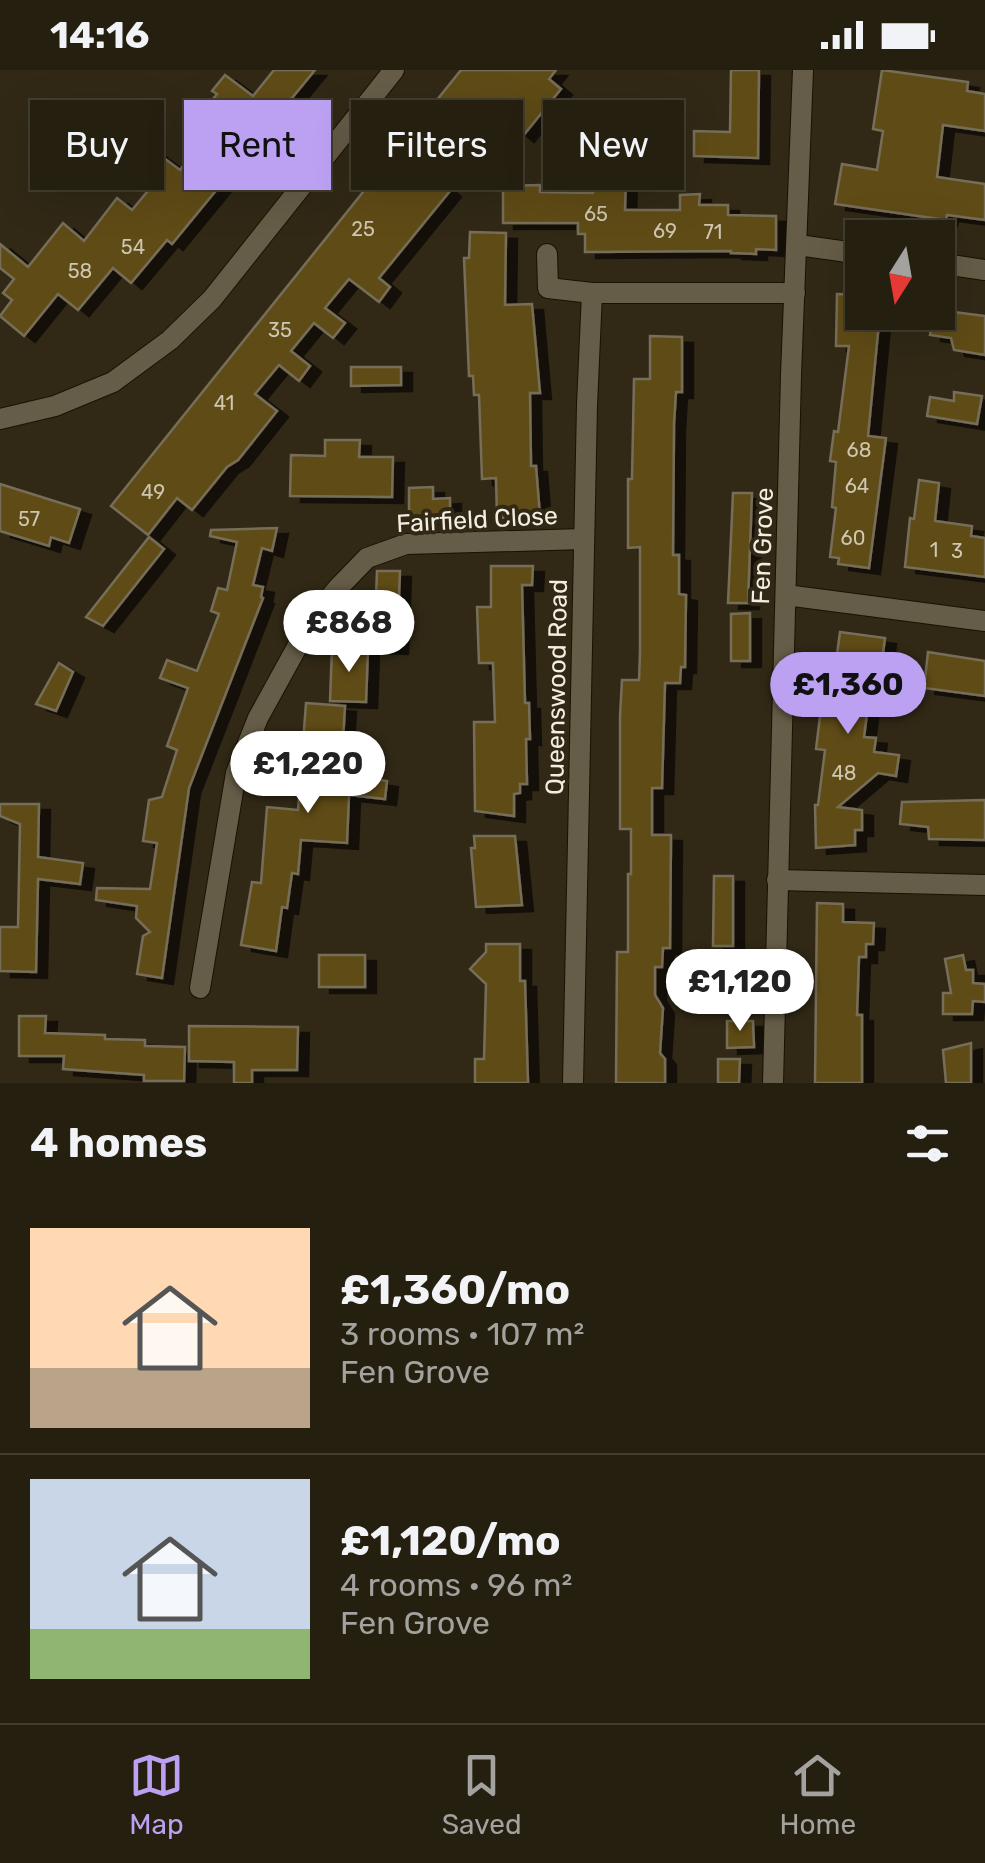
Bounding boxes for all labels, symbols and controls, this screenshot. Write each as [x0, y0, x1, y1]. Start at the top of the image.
text: 14:16 [50, 12, 150, 58]
chip: Buy [30, 100, 164, 190]
chip: Rent [184, 100, 331, 190]
chip: Filters [351, 100, 523, 190]
chip: New [543, 100, 684, 190]
house number: 65 [584, 202, 608, 226]
house number: 25 [351, 217, 375, 241]
house number: 69 [653, 219, 677, 243]
house number: 71 [704, 220, 722, 244]
north arrow [845, 220, 955, 330]
map controls [845, 220, 955, 330]
house number: 54 [121, 235, 145, 259]
house number: 58 [68, 259, 92, 283]
house number: 35 [268, 318, 292, 342]
house number: 41 [214, 391, 234, 415]
house number: 68 [847, 438, 871, 462]
house number: 64 [845, 474, 869, 498]
house number: 49 [141, 480, 165, 504]
street label: Fen Grove [746, 487, 779, 605]
street label: Fairfield Close [395, 501, 559, 538]
house number: 57 [18, 507, 40, 531]
house number: 60 [841, 526, 865, 550]
house number: 1 [930, 538, 938, 562]
house number: 3 [951, 539, 963, 563]
street label: Queenswood Road [540, 579, 573, 795]
pin: £868 [290, 590, 408, 675]
text: £868 [305, 603, 393, 641]
pin: £1,360 [767, 652, 929, 737]
text: £1,360 [792, 665, 904, 703]
pin: £1,220 [227, 731, 389, 816]
text: £1,220 [252, 744, 364, 782]
house number: 48 [831, 761, 857, 785]
pin: £1,120 [659, 949, 821, 1034]
text: £1,120 [688, 962, 792, 1000]
icon: filters [900, 1116, 955, 1171]
text: 4 homes [30, 1118, 207, 1168]
text: £1,360/mo [340, 1265, 570, 1315]
icon: home [110, 1268, 230, 1388]
text: 3 rooms · 107 m² [340, 1315, 584, 1353]
text: Fen Grove [340, 1353, 490, 1391]
text: £1,120/mo [340, 1516, 561, 1566]
icon: home [110, 1519, 230, 1639]
text: 4 rooms · 96 m² [340, 1566, 572, 1604]
text: Fen Grove [340, 1604, 490, 1642]
tab: Map [129, 1748, 184, 1841]
tab: Saved [442, 1748, 522, 1841]
tab: Home [779, 1748, 856, 1841]

